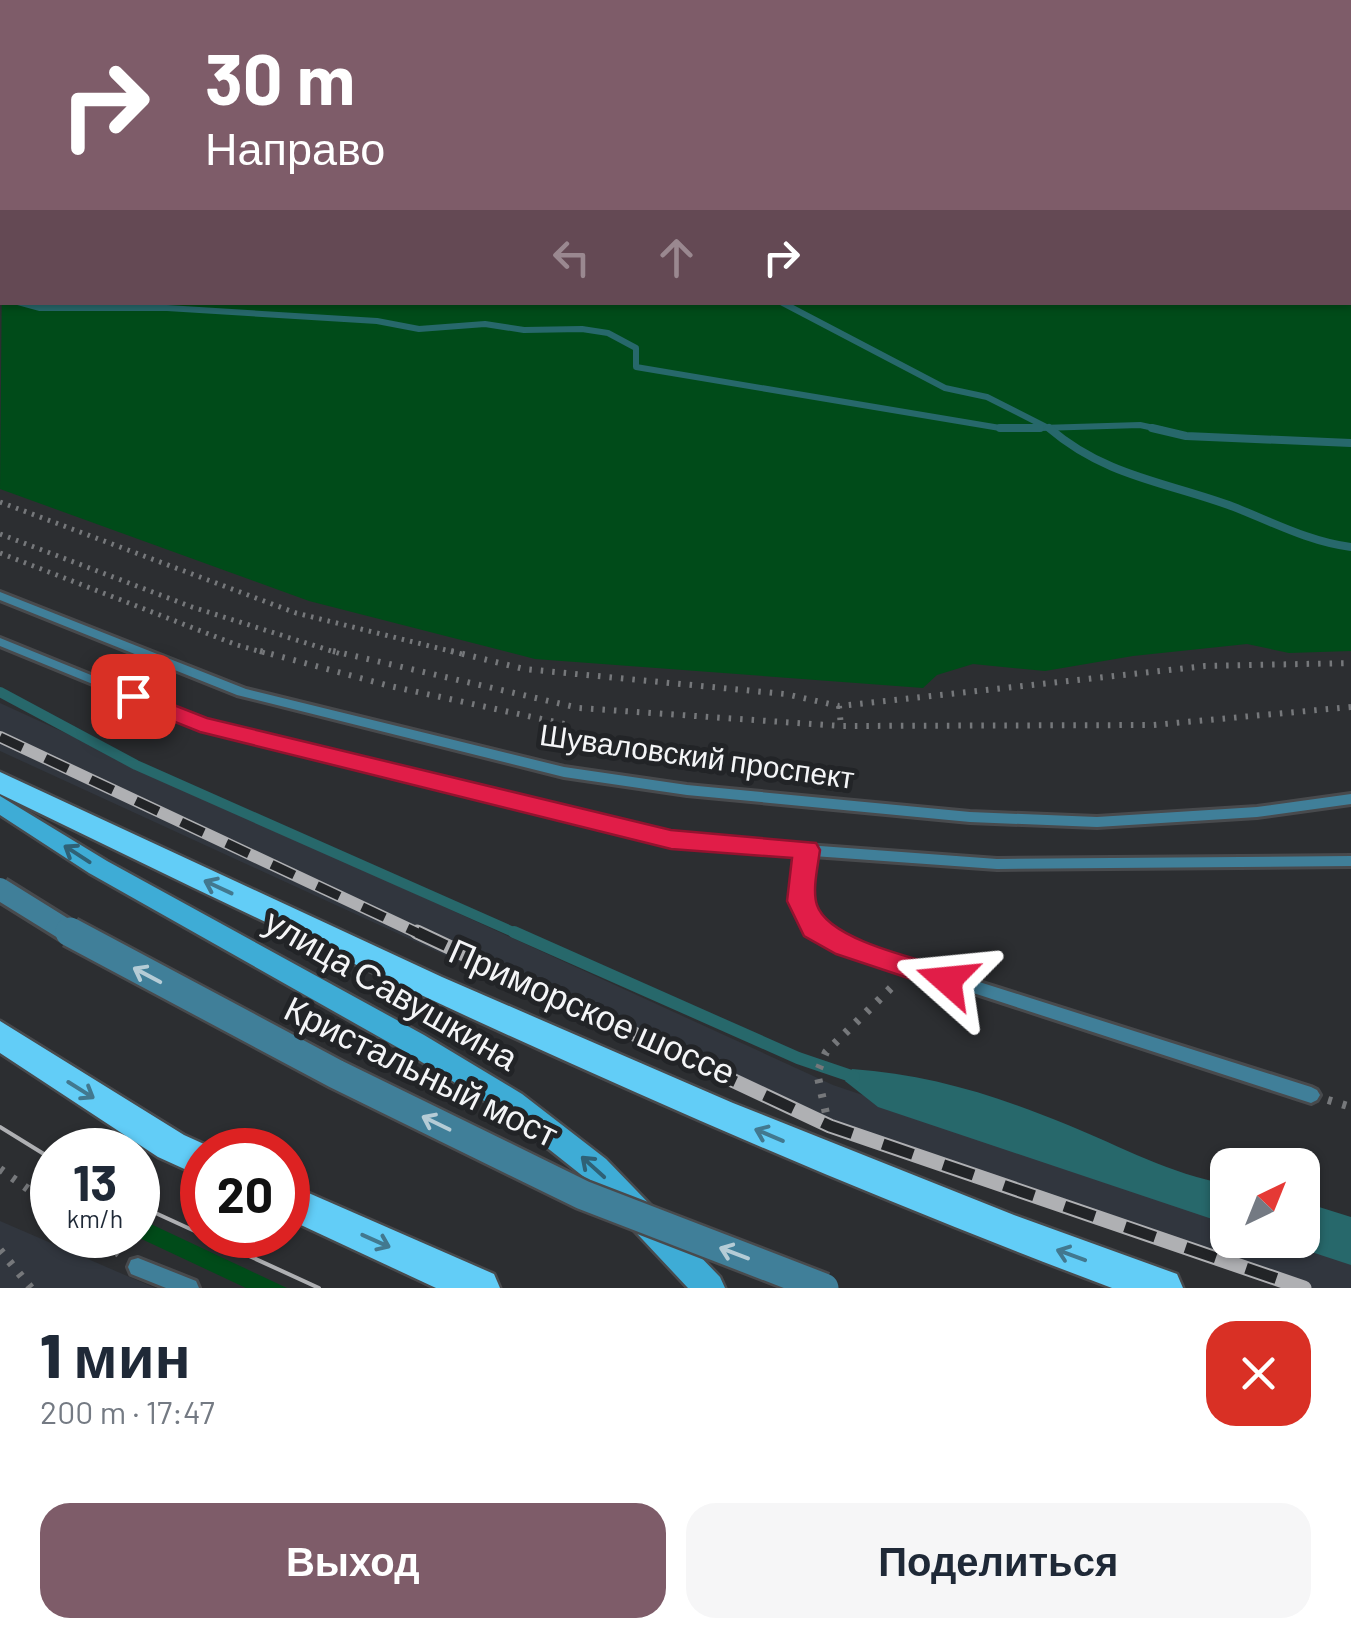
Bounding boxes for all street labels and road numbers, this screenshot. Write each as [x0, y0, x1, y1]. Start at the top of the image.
street label: Шуваловский проспект [538, 715, 857, 795]
street label: улица Савушкина [258, 899, 527, 1078]
street label: Приморское шоссе [443, 928, 742, 1092]
street label: Кристальный мост [278, 986, 565, 1155]

